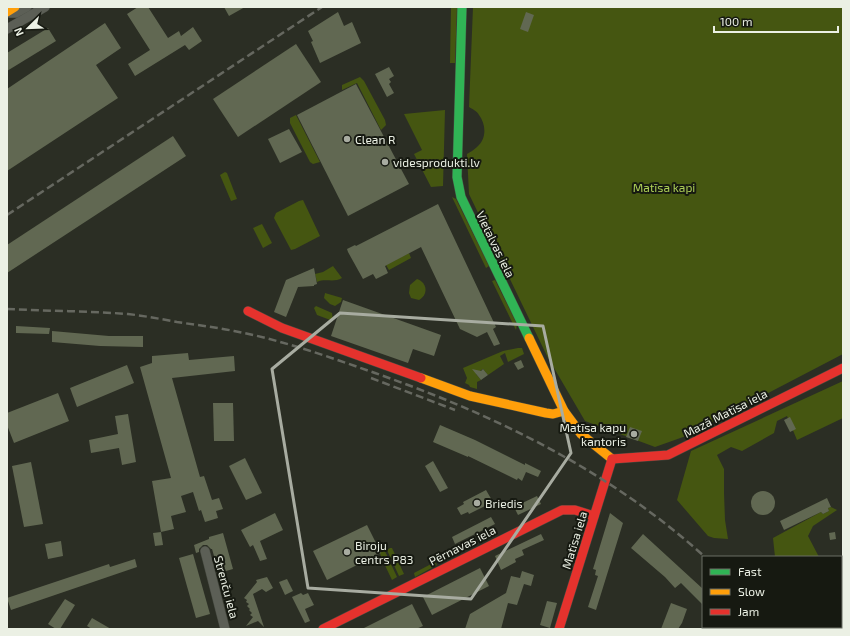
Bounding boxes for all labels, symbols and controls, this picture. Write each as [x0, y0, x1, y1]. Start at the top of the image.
north arrow [8, 8, 48, 48]
scale bar [714, 8, 838, 34]
text: 100 m [720, 14, 752, 28]
text: N [11, 26, 26, 38]
place label: Clean R [355, 132, 396, 146]
marker: Clean R [342, 134, 352, 144]
place label: videsprodukti.lv [393, 155, 481, 169]
marker: videsprodukti.lv [380, 157, 390, 167]
park label: Matīsa kapi [633, 180, 695, 194]
street label: Vietalvas iela [474, 208, 518, 280]
street label: Mazā Matīsa iela [681, 386, 769, 440]
place label: Matīsa kapu kantoris [559, 420, 626, 448]
marker: Matīsa kapu kantoris [629, 429, 639, 439]
place label: Briedis [485, 496, 523, 510]
marker: Briedis [472, 498, 482, 508]
street label: Matīsa iela [559, 509, 589, 571]
street label: Pērnavas iela [426, 522, 498, 568]
place label: Biroju centrs P83 [355, 538, 413, 566]
marker: Biroju centrs P83 [342, 547, 352, 557]
street label: Strenču iela [212, 554, 242, 620]
legend [702, 556, 842, 628]
text: Fast [738, 564, 762, 578]
text: Slow [738, 584, 765, 598]
text: Jam [738, 604, 759, 618]

